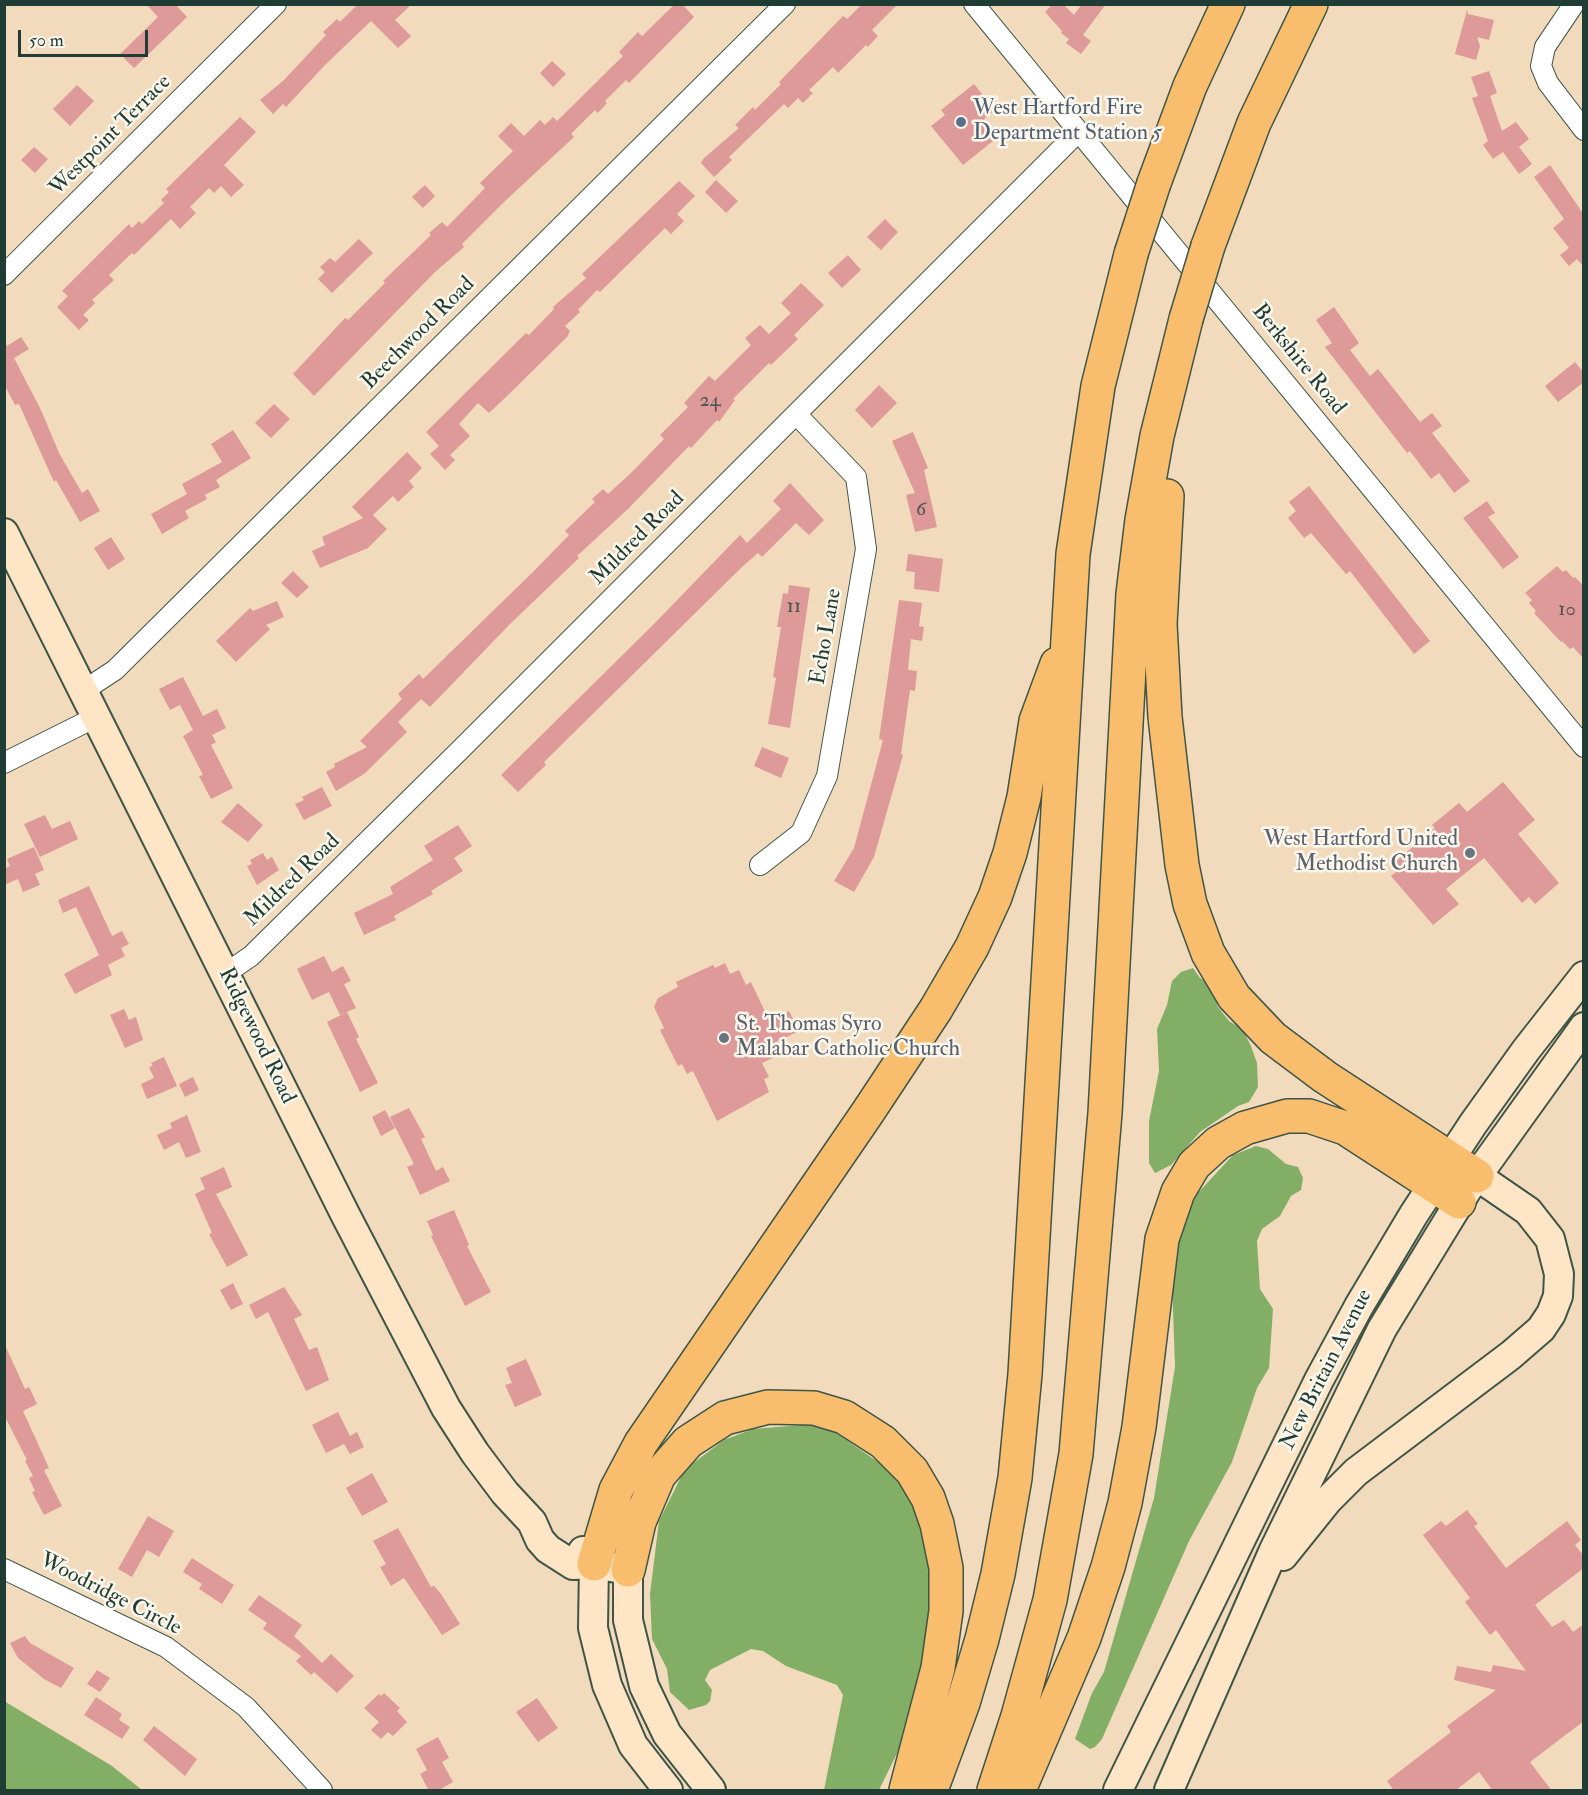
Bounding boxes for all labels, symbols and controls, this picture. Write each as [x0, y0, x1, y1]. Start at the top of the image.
scale bar [21, 18, 152, 56]
text: 50 m [29, 29, 64, 52]
street label: Westpoint Terrace [45, 70, 177, 202]
place label: West Hartford Fire Department Station 5 [973, 96, 1162, 148]
marker: West Hartford Fire Department Station 5 [954, 115, 968, 129]
street label: Beechwood Road [357, 272, 481, 396]
street label: Berkshire Road [1245, 299, 1351, 421]
house number: 24 [700, 390, 720, 414]
street label: Mildred Road [585, 486, 691, 592]
house number: 6 [916, 499, 926, 523]
street label: Echo Lane [806, 587, 848, 687]
house number: 11 [787, 596, 801, 620]
house number: 10 [1558, 599, 1576, 623]
place label: West Hartford United Methodist Church [1263, 827, 1458, 878]
street label: Mildred Road [240, 829, 346, 933]
marker: West Hartford United Methodist Church [1463, 846, 1477, 860]
street label: Ridgewood Road [212, 964, 300, 1108]
place label: St. Thomas Syro Malabar Catholic Church [736, 1012, 960, 1064]
marker: St. Thomas Syro Malabar Catholic Church [717, 1031, 731, 1045]
street label: New Britain Avenue [1275, 1285, 1379, 1455]
street label: Woodridge Circle [35, 1548, 185, 1642]

